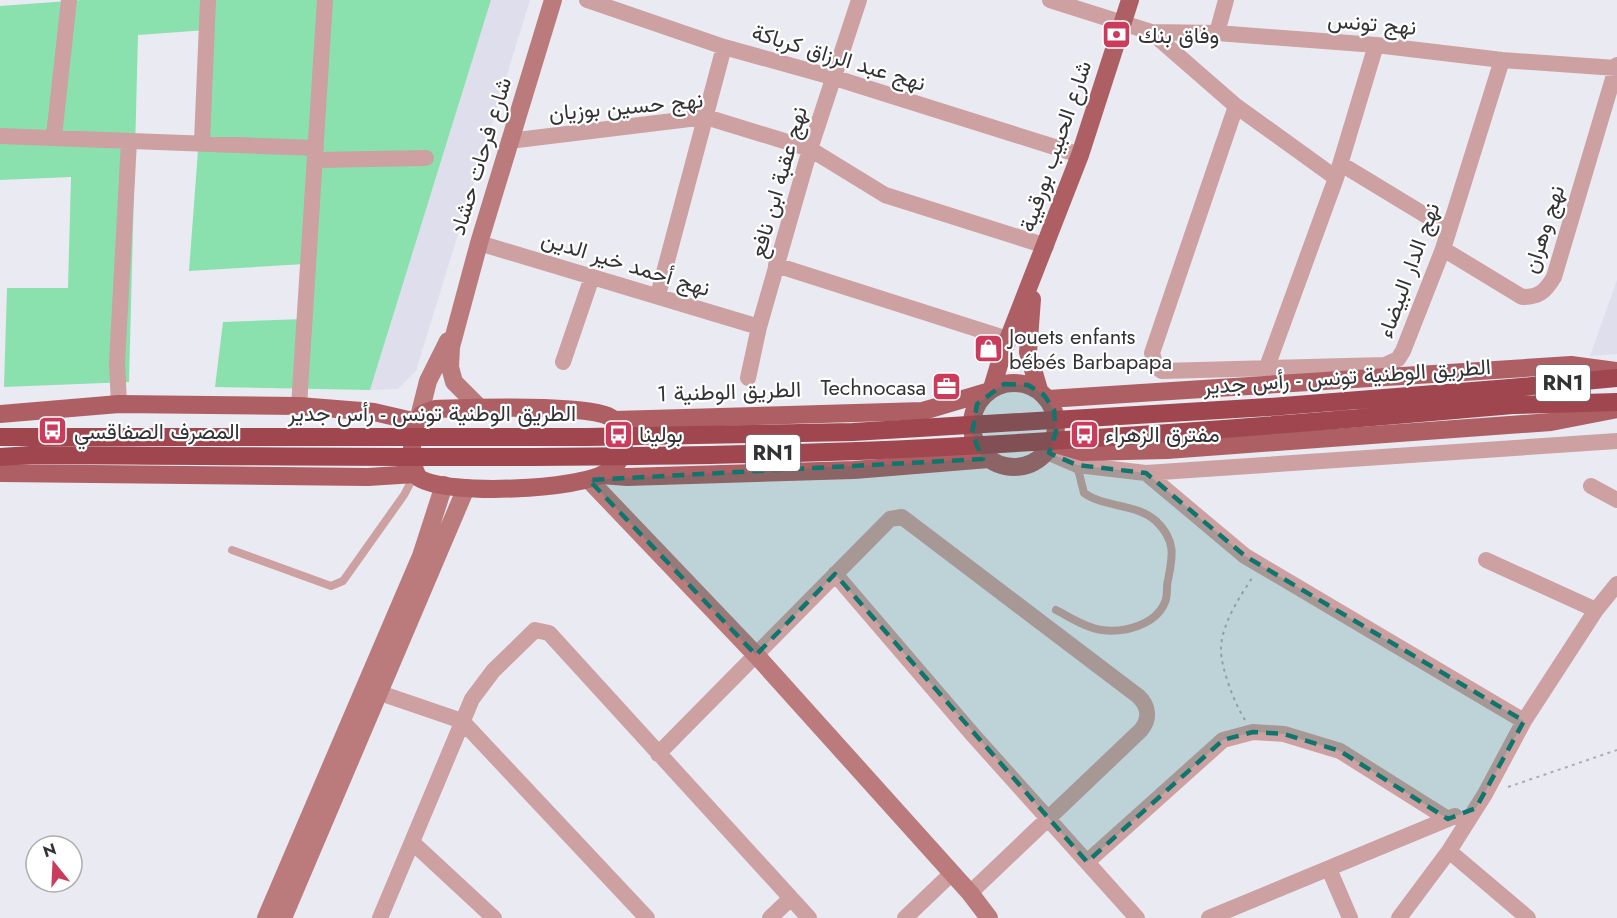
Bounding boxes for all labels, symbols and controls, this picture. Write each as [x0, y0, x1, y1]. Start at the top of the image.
street label: نهج تونس [1326, 3, 1418, 43]
street label: نهج عبد الرزاق كرباكة [748, 15, 930, 99]
bank icon: وفاق بنك [1101, 19, 1133, 51]
place label: وفاق بنك [1138, 19, 1219, 51]
street label: شارع الحبيب بورقيبة [1011, 56, 1099, 236]
street label: شارع فرحات حشاد [441, 73, 519, 239]
street label: نهج حسين بوزيان [548, 83, 704, 129]
street label: نهج عقبة ابن نافع [741, 102, 815, 262]
street label: نهج وهران [1514, 181, 1572, 277]
street label: نهج الدار البيضاء [1369, 198, 1447, 342]
street label: نهج أحمد خير الدين [538, 222, 714, 304]
place label: Jouets enfants bébés Barbapapa [1006, 320, 1172, 377]
shop icon: Jouets enfants bébés Barbapapa [972, 333, 1004, 365]
street label: الطريق الوطنية تونس - رأس جدير [1201, 350, 1492, 402]
road number: RN1 [1536, 365, 1590, 401]
place label: Technocasa [820, 371, 926, 403]
office icon: Technocasa [931, 371, 963, 403]
street label: الطريق الوطنية 1 [656, 372, 802, 410]
street label: الطريق الوطنية تونس - رأس جدير [287, 397, 576, 429]
bus stop icon: المصرف الصفاقسي [37, 415, 69, 447]
place label: المصرف الصفاقسي [74, 415, 240, 450]
bus stop icon: بولينا [602, 418, 634, 450]
place label: بولينا [639, 418, 683, 450]
bus stop icon: مفترق الزهراء [1068, 418, 1100, 450]
place label: مفترق الزهراء [1105, 418, 1220, 450]
road number: RN1 [746, 435, 800, 471]
north arrow [24, 834, 84, 894]
text: N [40, 837, 59, 863]

